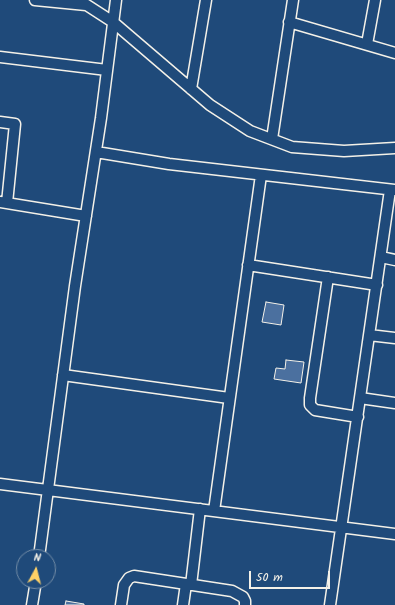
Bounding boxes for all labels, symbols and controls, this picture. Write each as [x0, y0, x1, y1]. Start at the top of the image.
north arrow [16, 549, 56, 589]
text: N [33, 549, 42, 567]
scale bar [251, 563, 332, 589]
text: 50 m [256, 568, 283, 587]

